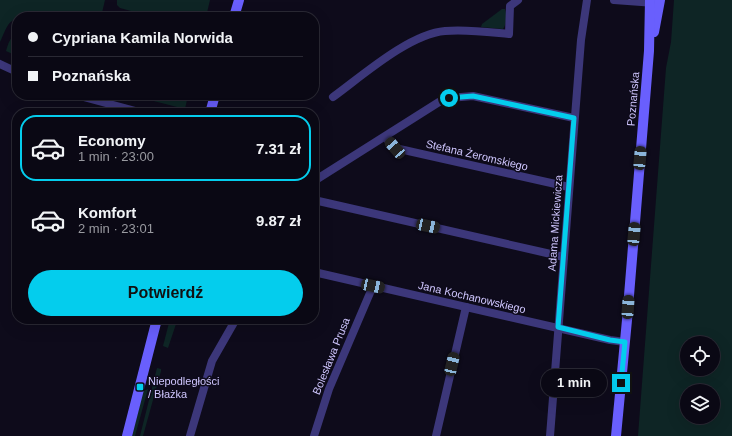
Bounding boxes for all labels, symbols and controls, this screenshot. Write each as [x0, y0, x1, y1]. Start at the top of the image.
text: Cypriana Kamila Norwida [52, 29, 233, 46]
text: Poznańska [52, 67, 130, 84]
street label: Poznańska [625, 70, 641, 127]
route start [440, 89, 458, 107]
icon: car [30, 130, 66, 166]
text: Economy [78, 132, 146, 149]
car [383, 135, 407, 161]
street label: Stefana Żeromskiego [425, 137, 529, 173]
text: 7.31 zł [256, 140, 301, 157]
car [633, 146, 647, 170]
text: 1 min · 23:00 [78, 149, 154, 164]
street label: Adama Mickiewicza [546, 174, 564, 272]
icon: car [30, 202, 66, 238]
text: Komfort [78, 204, 136, 221]
text: 9.87 zł [256, 212, 301, 229]
car [415, 218, 441, 234]
text: 2 min · 23:01 [78, 221, 154, 236]
car [627, 222, 641, 246]
button: Potwierdź [28, 270, 303, 316]
car [360, 278, 386, 294]
street label: Jana Kochanowskiego [417, 279, 527, 315]
car [621, 295, 635, 319]
street label: Bolesława Prusa [310, 315, 352, 396]
map controls [680, 336, 720, 424]
button: locate [680, 336, 720, 376]
car [443, 351, 461, 377]
callout: 1 min [541, 369, 607, 397]
route end [612, 374, 630, 392]
place label: Niepodległości / Błażka [148, 375, 220, 400]
text: 1 min [557, 375, 591, 390]
marker: Niepodległości / Błażka [135, 382, 145, 392]
button: layers [680, 384, 720, 424]

